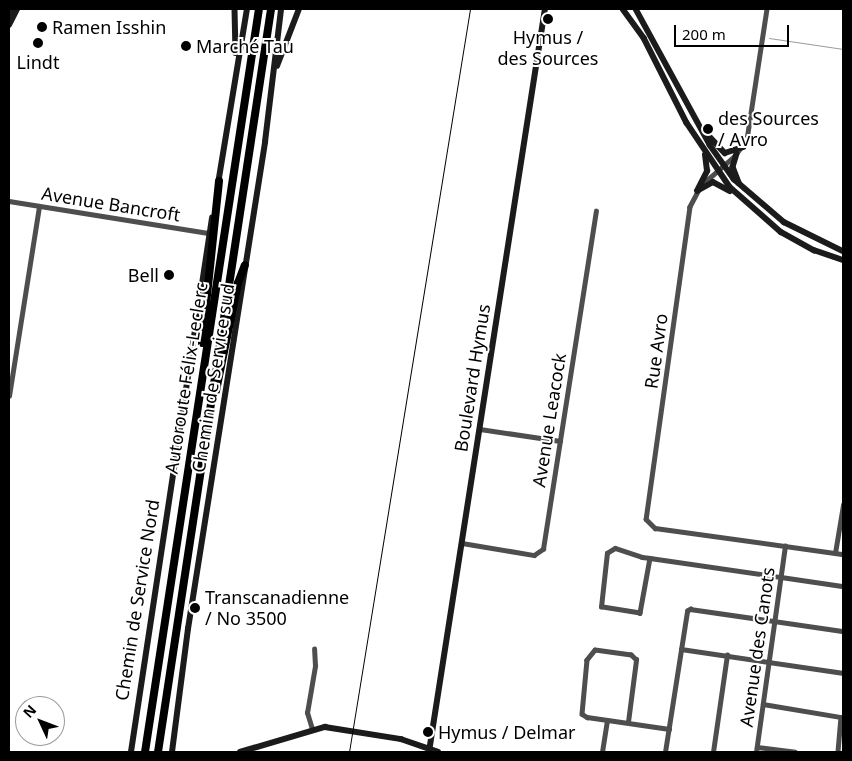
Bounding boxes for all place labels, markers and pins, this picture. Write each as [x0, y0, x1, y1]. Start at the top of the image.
marker: Hymus / des Sources [542, 13, 554, 25]
place label: Ramen Isshin [52, 16, 166, 38]
marker: Ramen Isshin [36, 21, 48, 33]
place label: Hymus / des Sources [498, 27, 598, 70]
place label: Marché Tau [196, 35, 294, 57]
marker: Lindt [32, 37, 44, 49]
marker: Marché Tau [180, 40, 192, 52]
place label: Lindt [17, 51, 59, 73]
place label: des Sources / Avro [718, 108, 819, 150]
marker: des Sources / Avro [702, 123, 714, 135]
place label: Bell [128, 264, 159, 286]
marker: Bell [163, 269, 175, 281]
place label: Transcanadienne / No 3500 [205, 587, 349, 630]
marker: Transcanadienne / No 3500 [189, 602, 201, 614]
place label: Hymus / Delmar [438, 721, 575, 743]
marker: Hymus / Delmar [422, 726, 434, 738]

